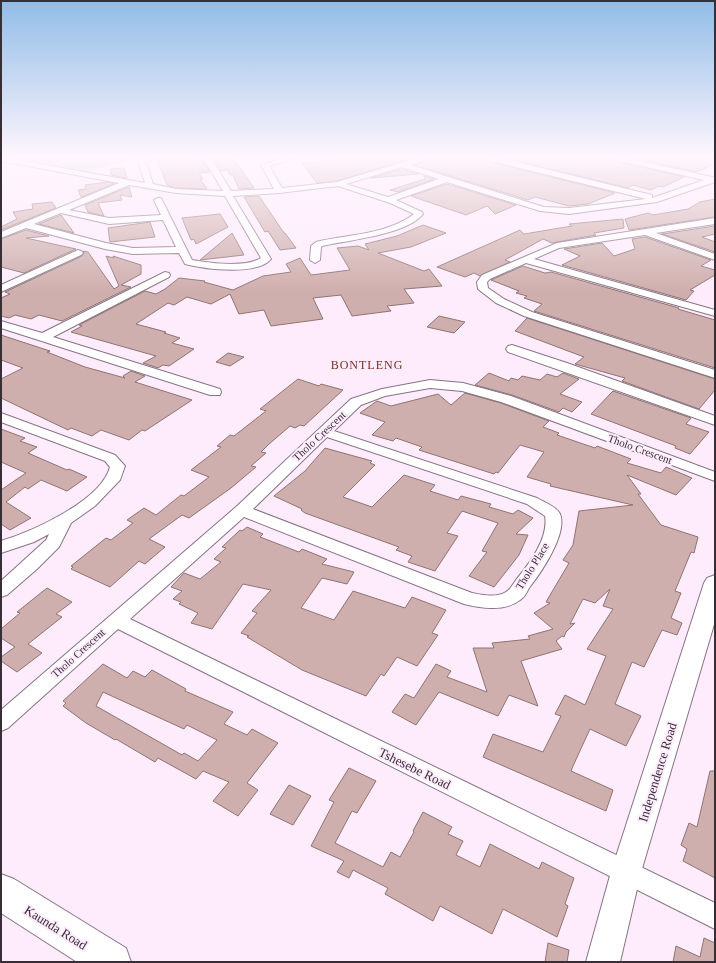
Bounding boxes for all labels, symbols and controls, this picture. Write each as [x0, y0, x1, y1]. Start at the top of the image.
district label: BONTLENG [331, 358, 403, 372]
street label: Tholo Crescent [290, 409, 348, 463]
street label: Tholo Crescent [606, 432, 674, 466]
street label: Tholo Place [513, 540, 551, 592]
street label: Tholo Crescent [49, 626, 107, 680]
street label: Independence Road [635, 720, 680, 824]
street label: Tshesebe Road [376, 745, 454, 793]
street label: Kaunda Road [22, 902, 90, 953]

